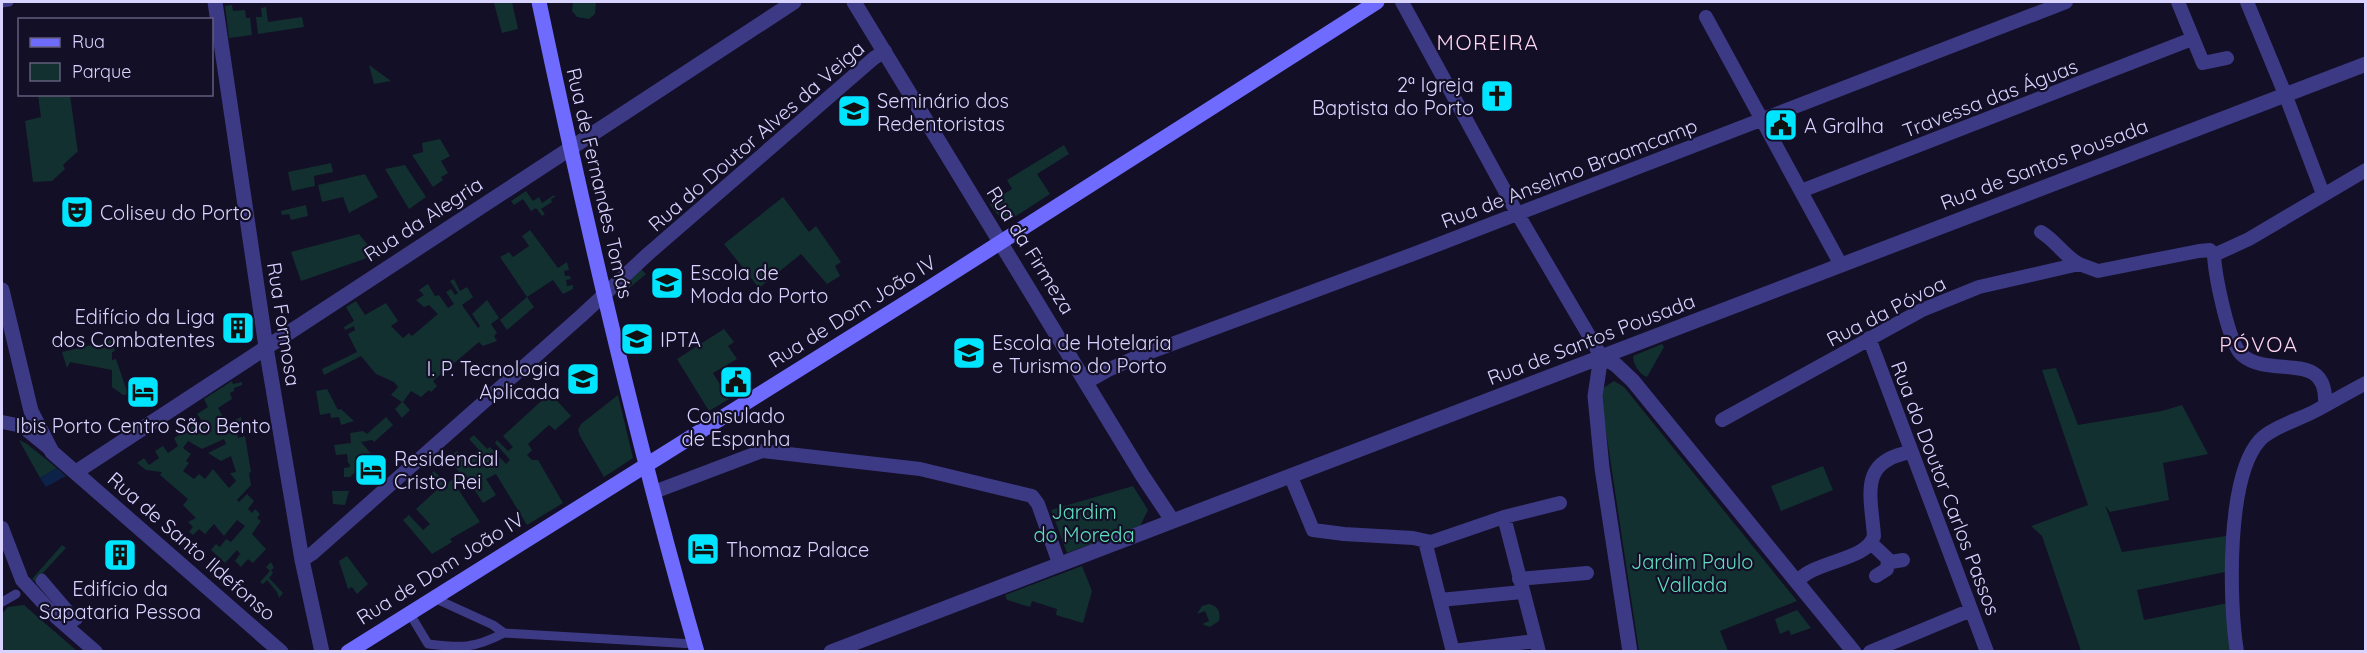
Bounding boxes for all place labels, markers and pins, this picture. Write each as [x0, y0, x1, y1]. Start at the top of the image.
place label: 2ª Igreja Baptista do Porto [1312, 72, 1474, 120]
church icon: 2ª Igreja Baptista do Porto [1479, 78, 1515, 114]
place label: Seminário dos Redentoristas [877, 88, 1009, 136]
school or university icon: Seminário dos Redentoristas [836, 93, 872, 129]
public building icon: A Gralha [1763, 107, 1799, 143]
place label: A Gralha [1804, 113, 1884, 138]
theatre icon: Coliseu do Porto [59, 194, 95, 230]
place label: Coliseu do Porto [100, 200, 251, 225]
place label: Escola de Moda do Porto [690, 260, 828, 308]
school or university icon: Escola de Moda do Porto [649, 265, 685, 301]
place label: Edifício da Liga dos Combatentes [51, 304, 215, 352]
building icon: Edifício da Liga dos Combatentes [220, 310, 256, 346]
school or university icon: IPTA [619, 321, 655, 357]
place label: IPTA [660, 327, 701, 352]
place label: Escola de Hotelaria e Turismo do Porto [992, 330, 1172, 378]
school or university icon: Escola de Hotelaria e Turismo do Porto [951, 335, 987, 371]
place label: I. P. Tecnologia Aplicada [427, 356, 560, 404]
school or university icon: I. P. Tecnologia Aplicada [565, 361, 601, 397]
public building icon: Consulado de Espanha [718, 364, 754, 400]
hotel icon: Ibis Porto Centro São Bento [125, 374, 161, 410]
place label: Consulado de Espanha [682, 403, 790, 451]
place label: Ibis Porto Centro São Bento [16, 413, 270, 438]
place label: Residencial Cristo Rei [394, 446, 499, 494]
hotel icon: Residencial Cristo Rei [353, 452, 389, 488]
hotel icon: Thomaz Palace [685, 531, 721, 567]
building icon: Edifício da Sapataria Pessoa [102, 537, 138, 573]
place label: Thomaz Palace [726, 537, 869, 562]
place label: Edifício da Sapataria Pessoa [39, 576, 201, 624]

